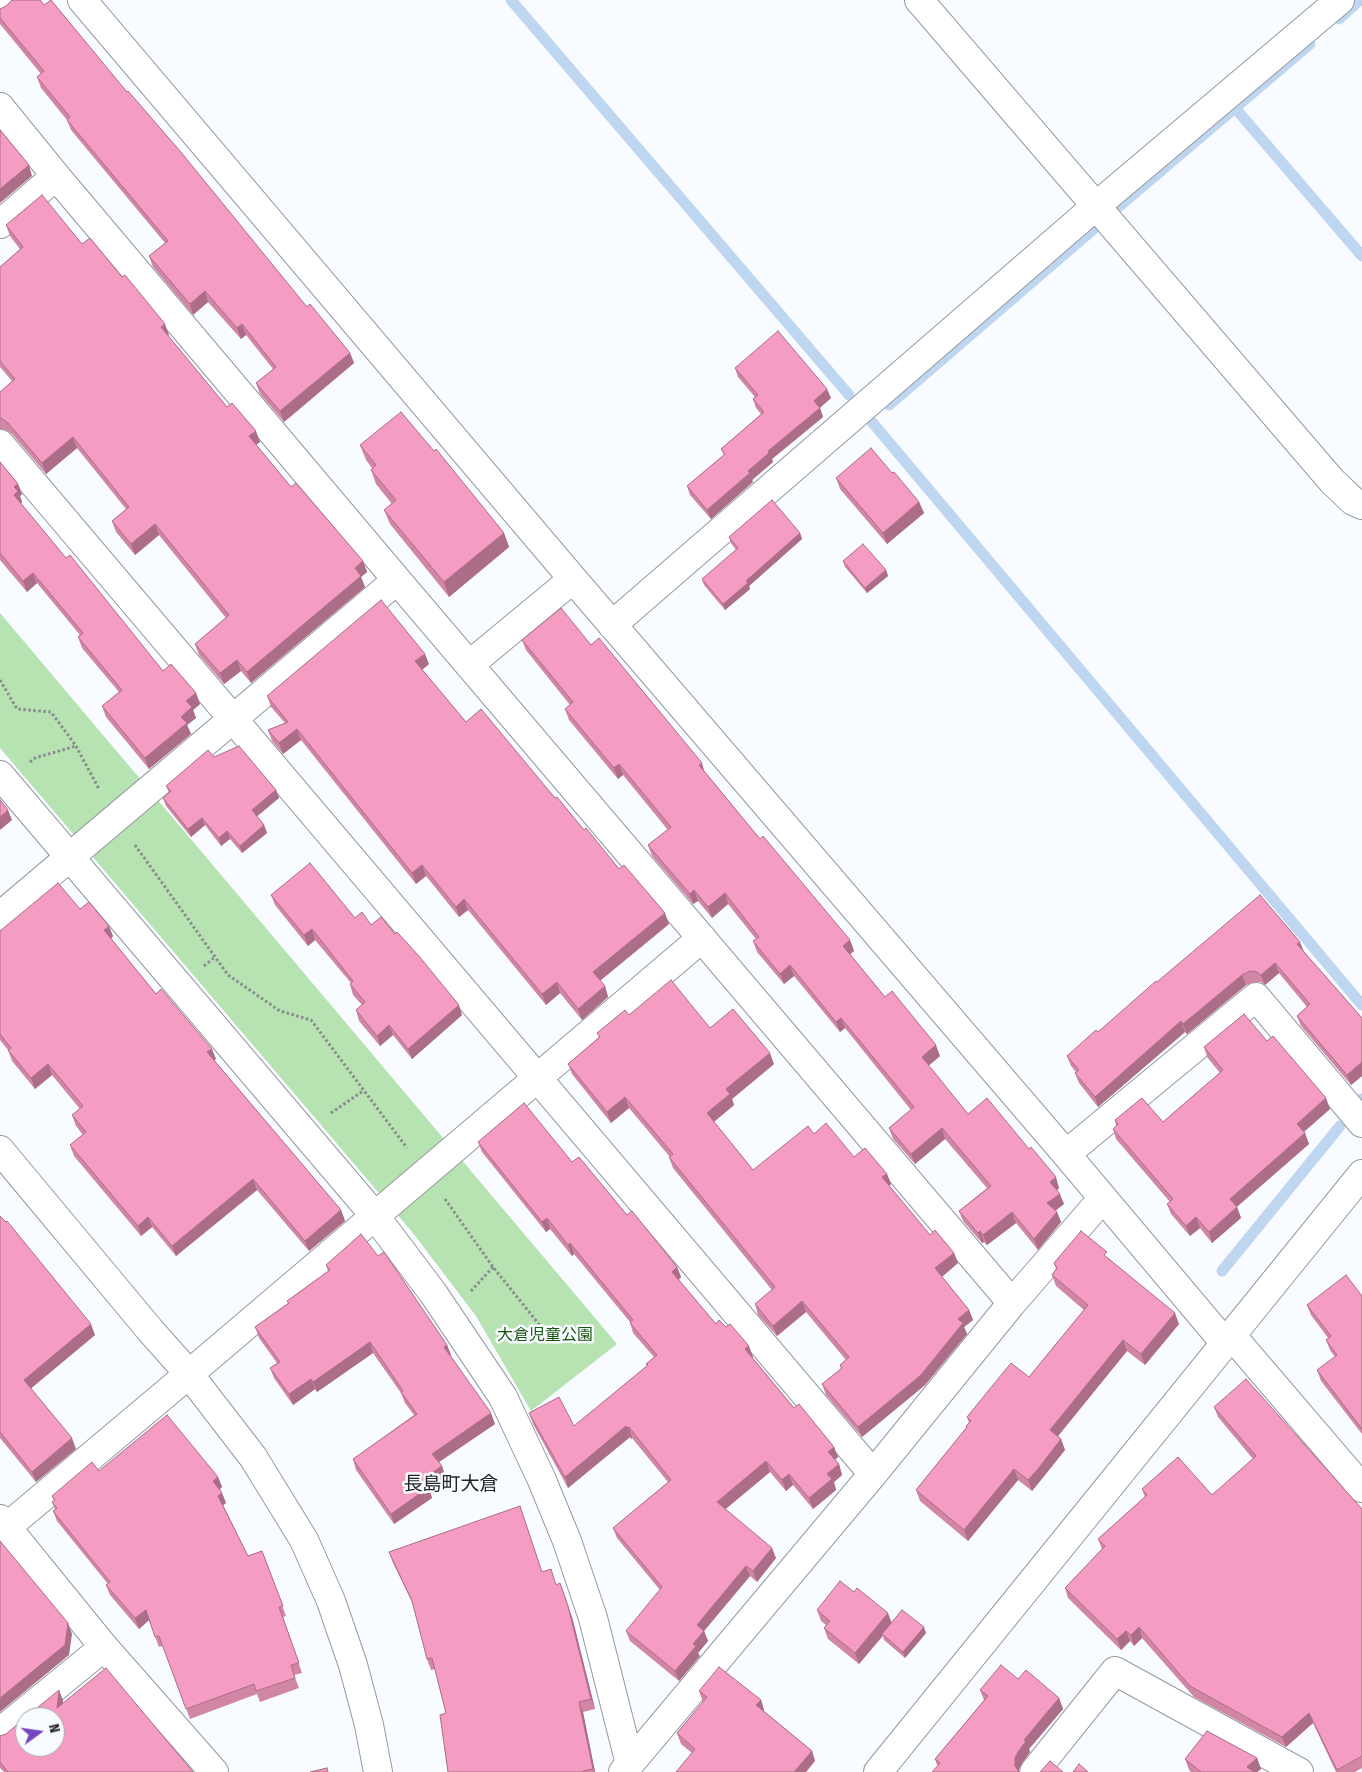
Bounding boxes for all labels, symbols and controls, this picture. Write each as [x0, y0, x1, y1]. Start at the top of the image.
park label: 大倉児童公園 [497, 1326, 593, 1346]
district label: 長島町大倉 [404, 1474, 498, 1496]
north arrow [15, 1707, 65, 1757]
text: N [45, 1722, 63, 1735]

